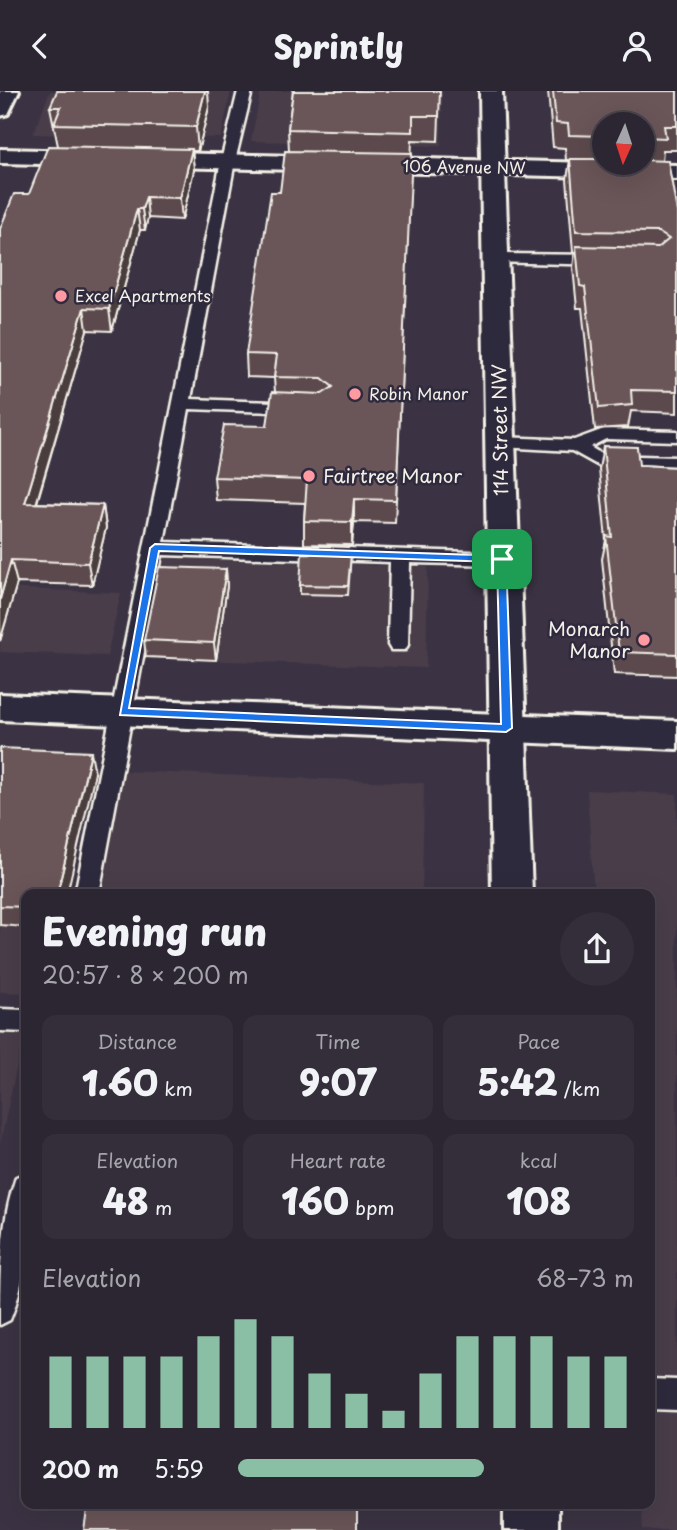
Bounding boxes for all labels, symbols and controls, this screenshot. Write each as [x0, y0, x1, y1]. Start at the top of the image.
text: Sprintly [273, 22, 404, 70]
icon: back [21, 27, 59, 65]
icon: person [618, 27, 656, 65]
north arrow [592, 112, 654, 175]
map controls [592, 112, 655, 175]
street label: 106 Avenue NW [402, 153, 526, 179]
place label: Excel Apartments [75, 283, 211, 307]
marker: Excel Apartments [53, 288, 69, 304]
street label: 114 Street NW [484, 363, 514, 496]
place label: Robin Manor [369, 381, 469, 405]
marker: Robin Manor [347, 386, 363, 402]
place label: Fairtree Manor [323, 461, 462, 489]
marker: Fairtree Manor [301, 468, 317, 484]
pin [472, 529, 532, 589]
icon: arrive [483, 540, 521, 578]
place label: Monarch Manor [548, 614, 630, 664]
marker: Monarch Manor [636, 632, 652, 648]
text: Evening run [42, 902, 267, 959]
button: share [560, 912, 634, 986]
text: 20:57 · 8 × 200 m [42, 957, 249, 992]
text: Distance [97, 1027, 177, 1055]
text: Time [316, 1027, 360, 1055]
text: Pace [517, 1027, 560, 1055]
text: 1.60 [82, 1055, 158, 1108]
text: 9:07 [299, 1055, 377, 1108]
text: 5:42 [477, 1055, 558, 1108]
text: km [158, 1074, 193, 1102]
text: /km [558, 1074, 600, 1102]
text: Elevation [96, 1146, 178, 1174]
text: Heart rate [290, 1146, 386, 1174]
text: kcal [520, 1146, 558, 1174]
text: 48 [102, 1174, 149, 1227]
text: 160 [281, 1174, 349, 1227]
text: 108 [506, 1174, 571, 1227]
text: m [149, 1193, 172, 1221]
text: bpm [349, 1193, 395, 1221]
text: Elevation [42, 1260, 141, 1295]
text: 68–73 m [536, 1260, 634, 1295]
text: 200 m [42, 1451, 119, 1486]
text: 5:59 [154, 1451, 204, 1486]

